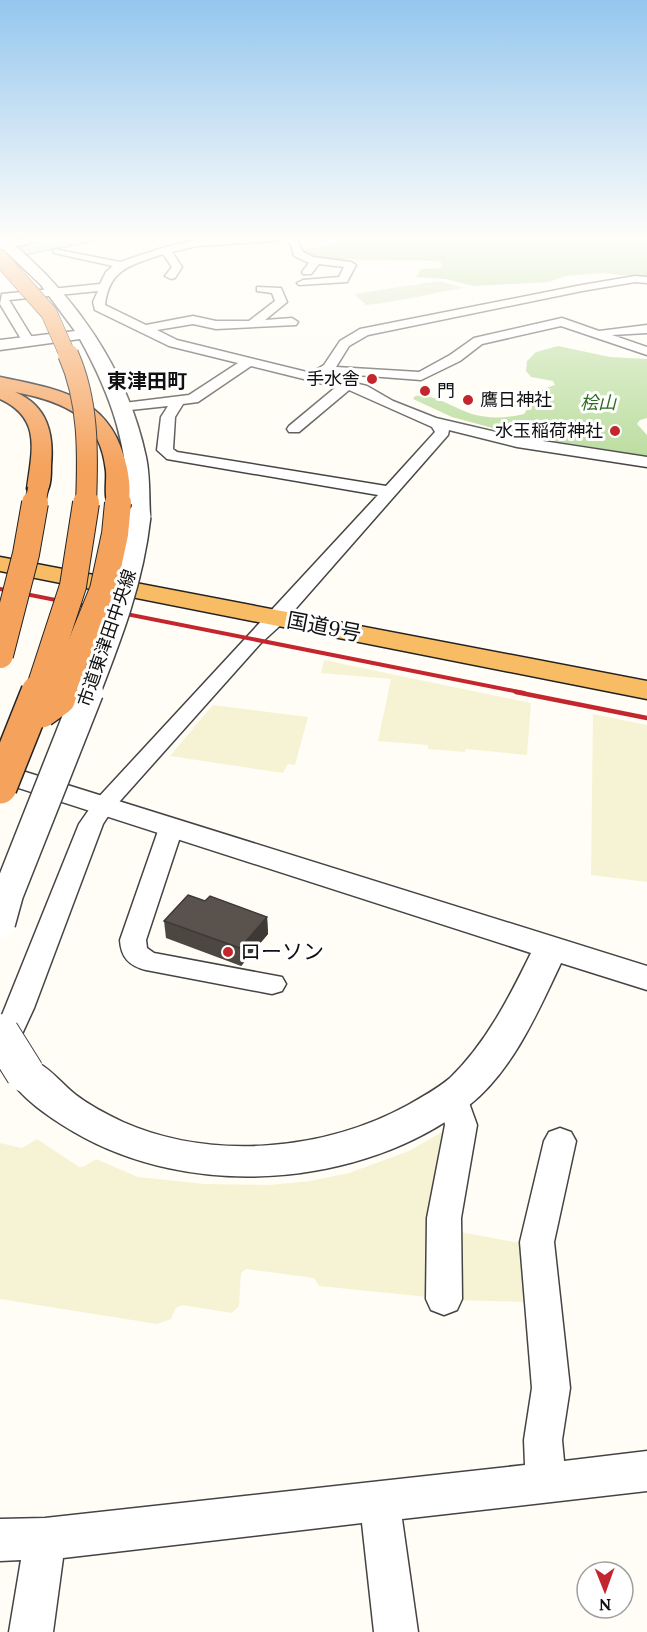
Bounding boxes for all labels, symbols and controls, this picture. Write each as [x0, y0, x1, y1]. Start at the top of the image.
place label: 手水舎 [306, 367, 360, 390]
district label: 東津田町 [107, 368, 187, 393]
marker: 手水舎 [365, 372, 379, 386]
place label: 門 [437, 379, 455, 402]
marker: 門 [418, 384, 432, 398]
place label: 鷹日神社 [480, 388, 552, 411]
park label: 桧山 [580, 391, 617, 414]
marker: 鷹日神社 [461, 393, 475, 407]
place label: 水玉稲荷神社 [495, 419, 603, 442]
marker: 水玉稲荷神社 [608, 424, 622, 438]
street label: 市道東津田中央線 [72, 566, 141, 710]
street label: 国道9号 [285, 606, 364, 647]
place label: ローソン [240, 938, 324, 965]
marker: ローソン [221, 945, 235, 959]
north arrow [575, 1560, 635, 1620]
text: N [599, 1595, 612, 1615]

